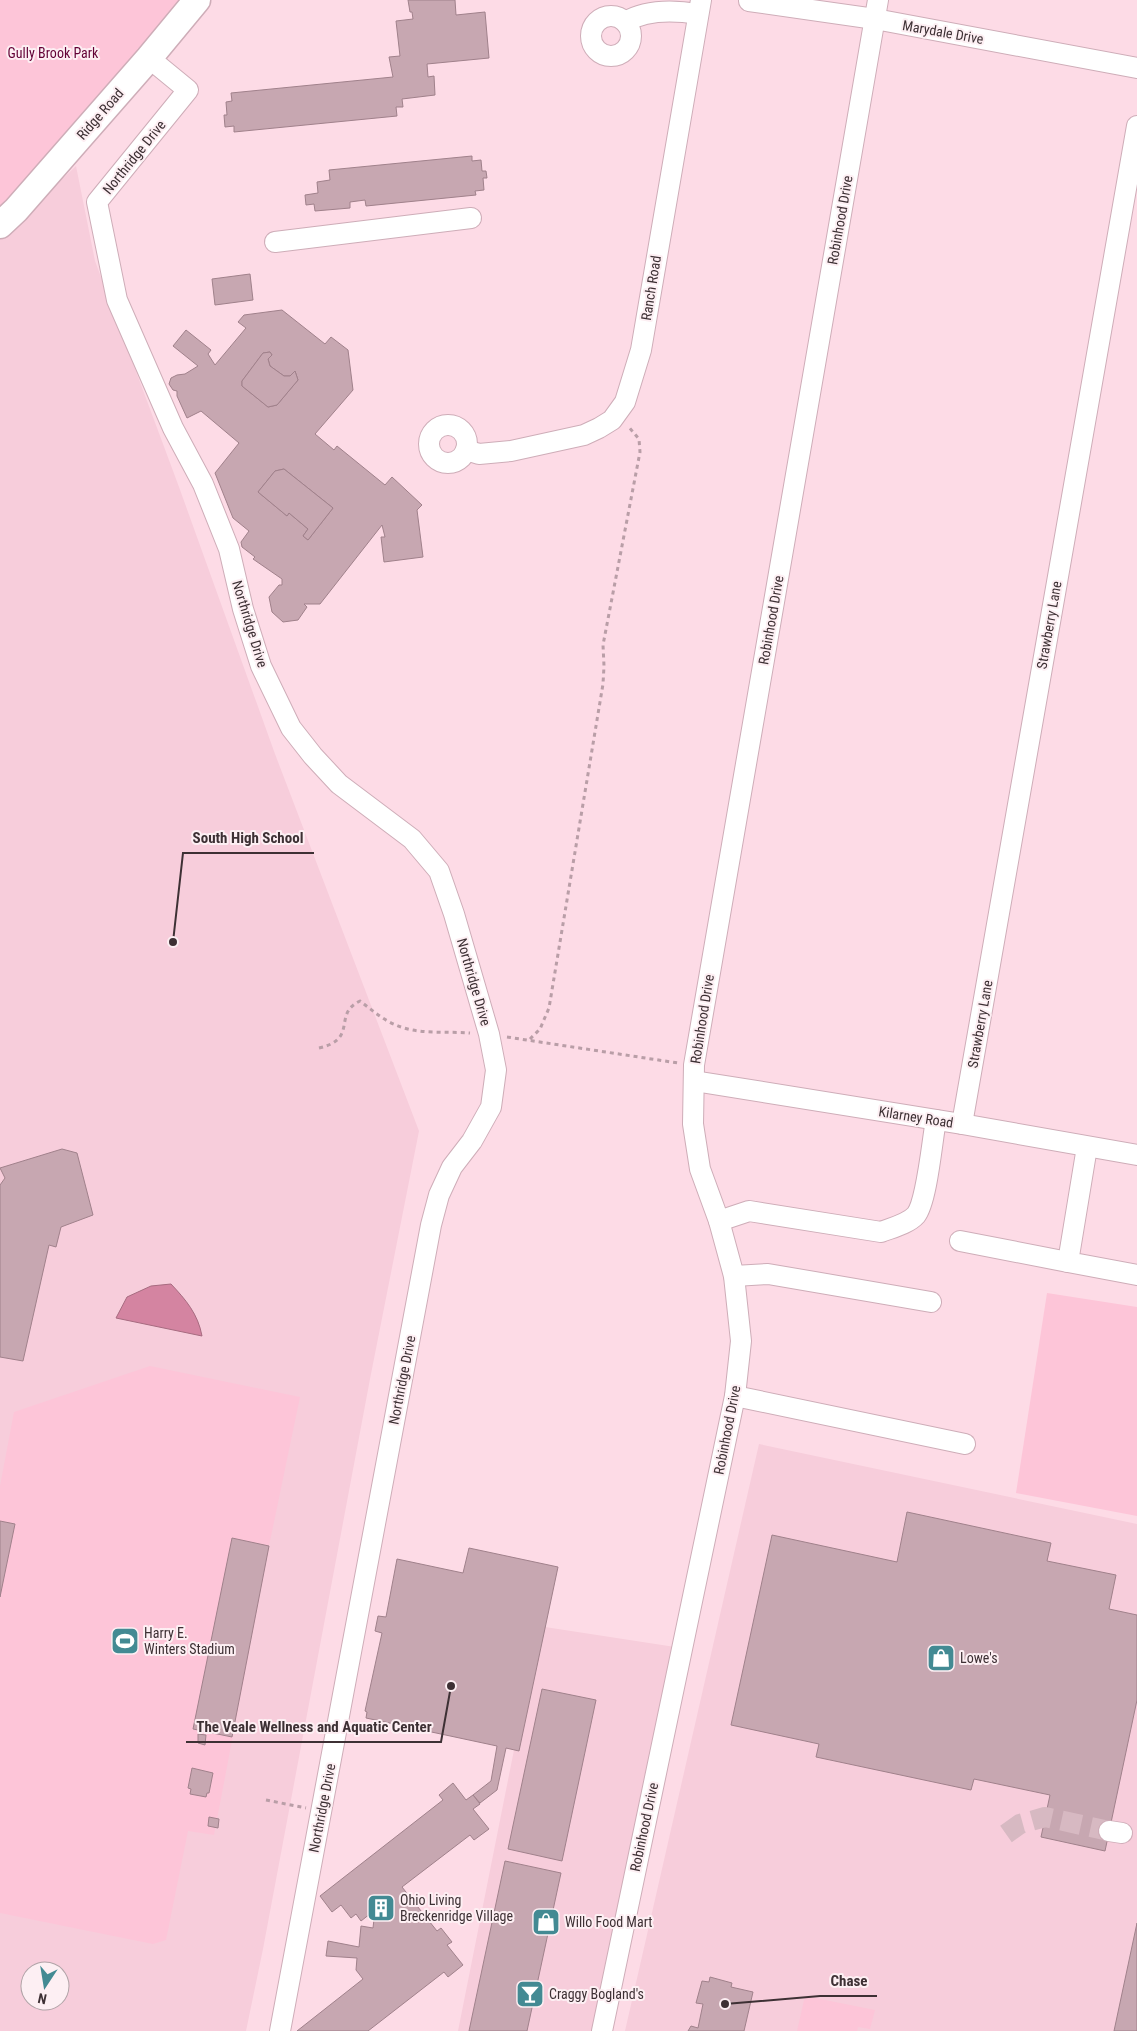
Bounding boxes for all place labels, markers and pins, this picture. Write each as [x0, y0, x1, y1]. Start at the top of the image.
callout: South High School [183, 823, 314, 853]
place label: Harry E. Winters Stadium [144, 1625, 235, 1657]
sports icon: Harry E. Winters Stadium [110, 1626, 140, 1656]
shop icon: Lowe's [926, 1643, 956, 1673]
place label: Lowe's [960, 1650, 998, 1666]
callout: The Veale Wellness and Aquatic Center [186, 1712, 441, 1742]
place label: Ohio Living Breckenridge Village [400, 1892, 514, 1924]
building icon: Ohio Living Breckenridge Village [366, 1893, 396, 1923]
shop icon: Willo Food Mart [531, 1907, 561, 1937]
place label: Willo Food Mart [565, 1914, 652, 1930]
callout: Chase [820, 1966, 877, 1996]
bar icon: Craggy Bogland's [515, 1979, 545, 2009]
place label: Craggy Bogland's [549, 1986, 644, 2002]

